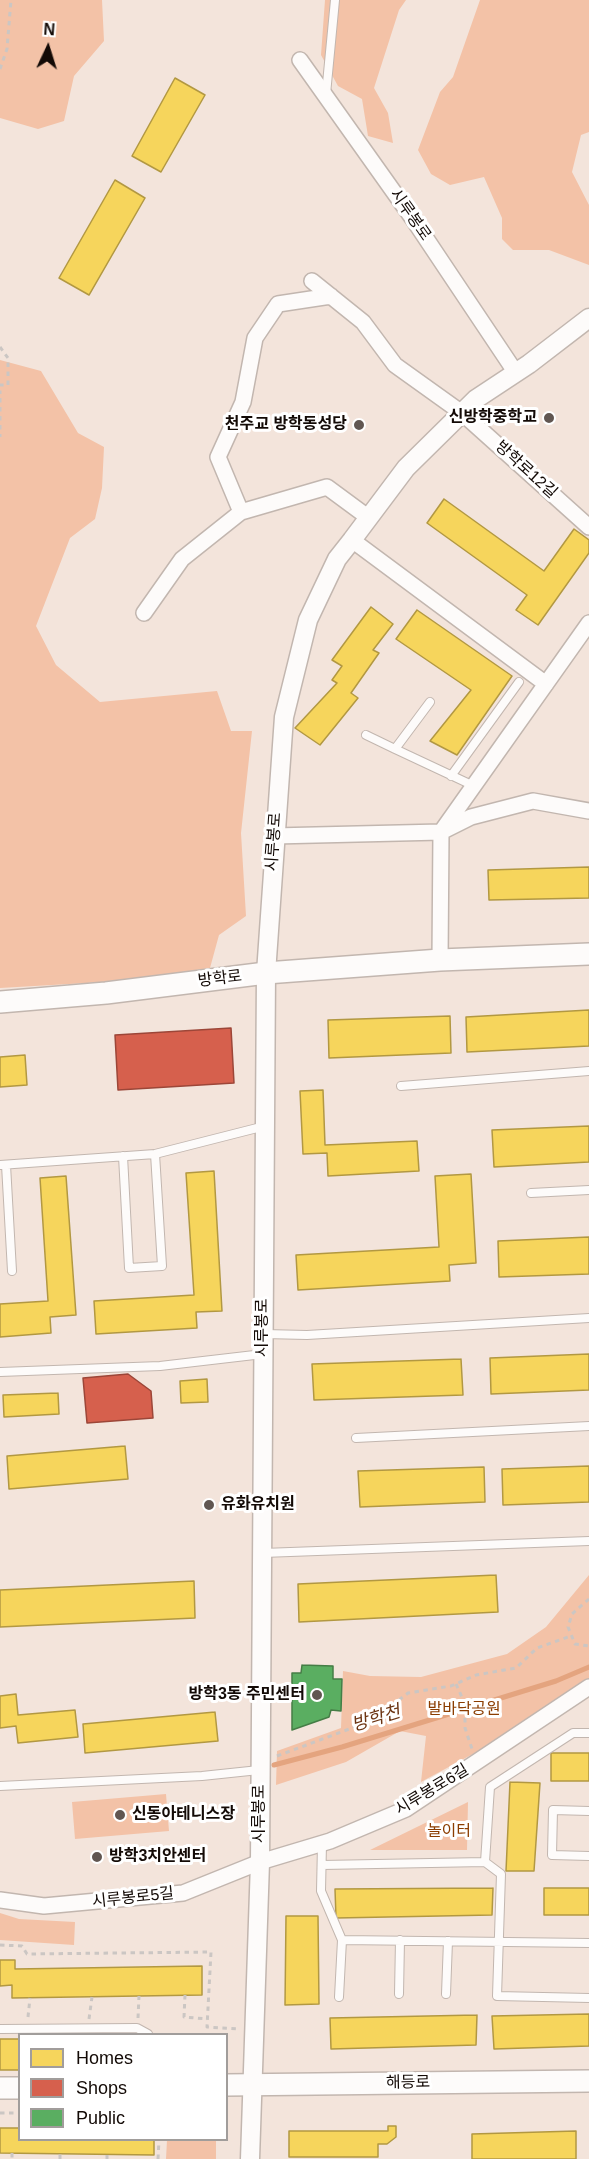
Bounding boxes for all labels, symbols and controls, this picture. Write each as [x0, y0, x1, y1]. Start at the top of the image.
north arrow [18, 18, 78, 78]
text: N [43, 21, 56, 38]
street label: 시루봉로 [385, 185, 435, 245]
place label: 신방학중학교 [449, 408, 537, 428]
marker: 신방학중학교 [542, 411, 556, 425]
place label: 천주교 방학동성당 [225, 415, 347, 435]
marker: 천주교 방학동성당 [352, 418, 366, 432]
street label: 방학로12길 [491, 437, 561, 503]
street label: 시루봉로 [262, 812, 286, 872]
street label: 방학로 [197, 967, 243, 991]
street label: 시루봉로 [253, 1299, 273, 1357]
place label: 유화유치원 [221, 1495, 295, 1515]
marker: 유화유치원 [202, 1498, 216, 1512]
place label: 방학3동 주민센터 [189, 1685, 305, 1705]
marker: 방학3동 주민센터 [310, 1688, 324, 1702]
park label: 발바닥공원 [427, 1700, 501, 1720]
water label: 방학천 [349, 1701, 403, 1737]
street label: 시루봉로6길 [392, 1761, 472, 1819]
street label: 시루봉로 [250, 1785, 270, 1843]
place label: 신동아테니스장 [132, 1805, 235, 1825]
marker: 신동아테니스장 [113, 1808, 127, 1822]
park label: 놀이터 [427, 1822, 471, 1842]
place label: 방학3치안센터 [109, 1847, 206, 1867]
marker: 방학3치안센터 [90, 1850, 104, 1864]
street label: 시루봉로5길 [91, 1884, 175, 1912]
legend [18, 2033, 228, 2141]
text: Homes [76, 2048, 133, 2068]
street label: 해등로 [386, 2073, 430, 2093]
text: Shops [76, 2078, 127, 2098]
text: Public [76, 2108, 125, 2128]

